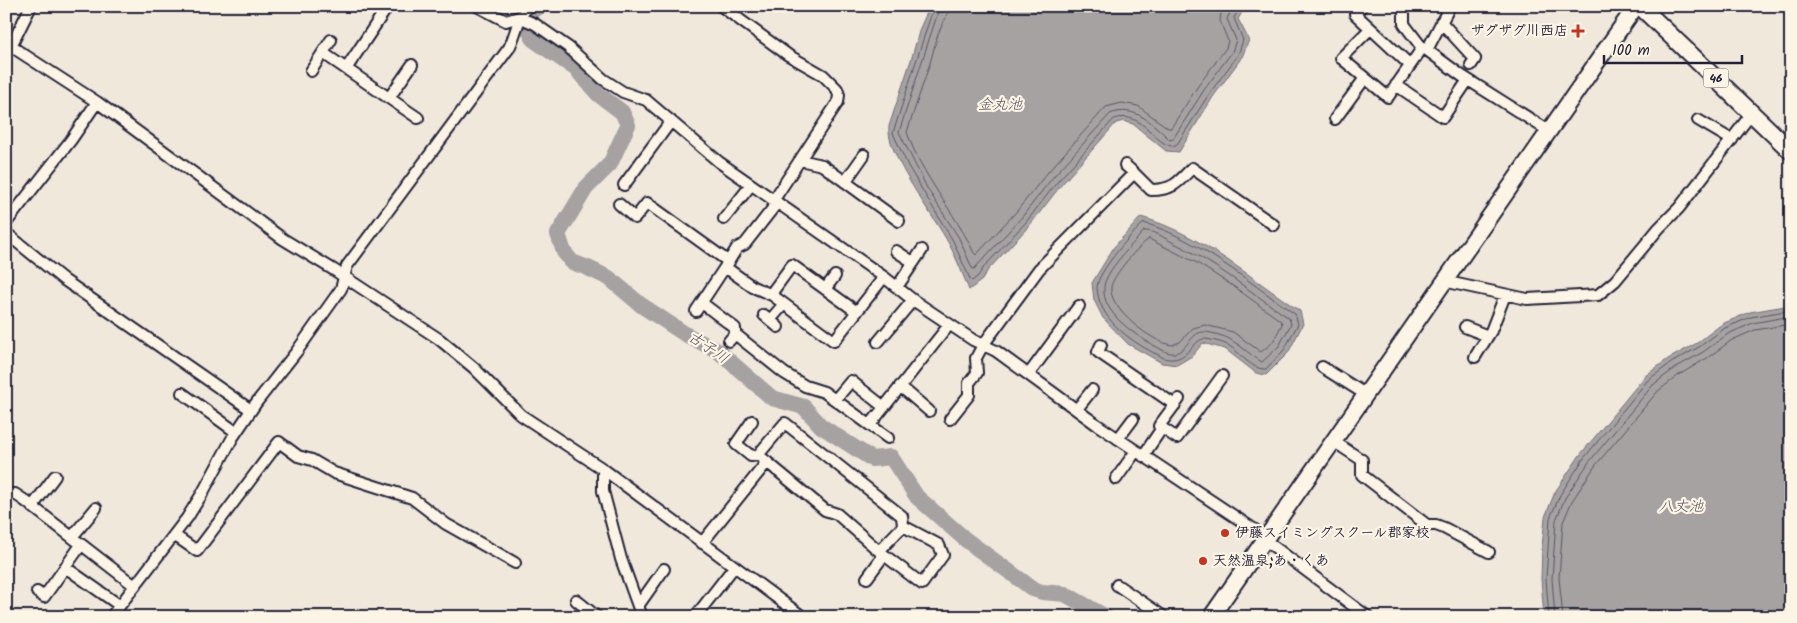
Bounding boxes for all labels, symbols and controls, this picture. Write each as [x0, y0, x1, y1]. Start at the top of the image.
place label: ザグザグ川西店 [1471, 20, 1568, 42]
marker: ザグザグ川西店 [1572, 25, 1584, 37]
scale bar [1604, 32, 1742, 64]
text: 100 m [1612, 39, 1650, 63]
road number: 46 [1704, 68, 1728, 88]
water label: 金丸池 [977, 93, 1023, 117]
water label: 古子川 [683, 325, 733, 371]
water label: 八丈池 [1658, 495, 1704, 519]
place label: 伊藤スイミングスクール郡家校 [1235, 522, 1430, 544]
marker: 伊藤スイミングスクール郡家校 [1219, 527, 1231, 539]
place label: 天然温泉;あ・くあ [1213, 550, 1329, 572]
marker: 天然温泉;あ・くあ [1197, 555, 1209, 567]

